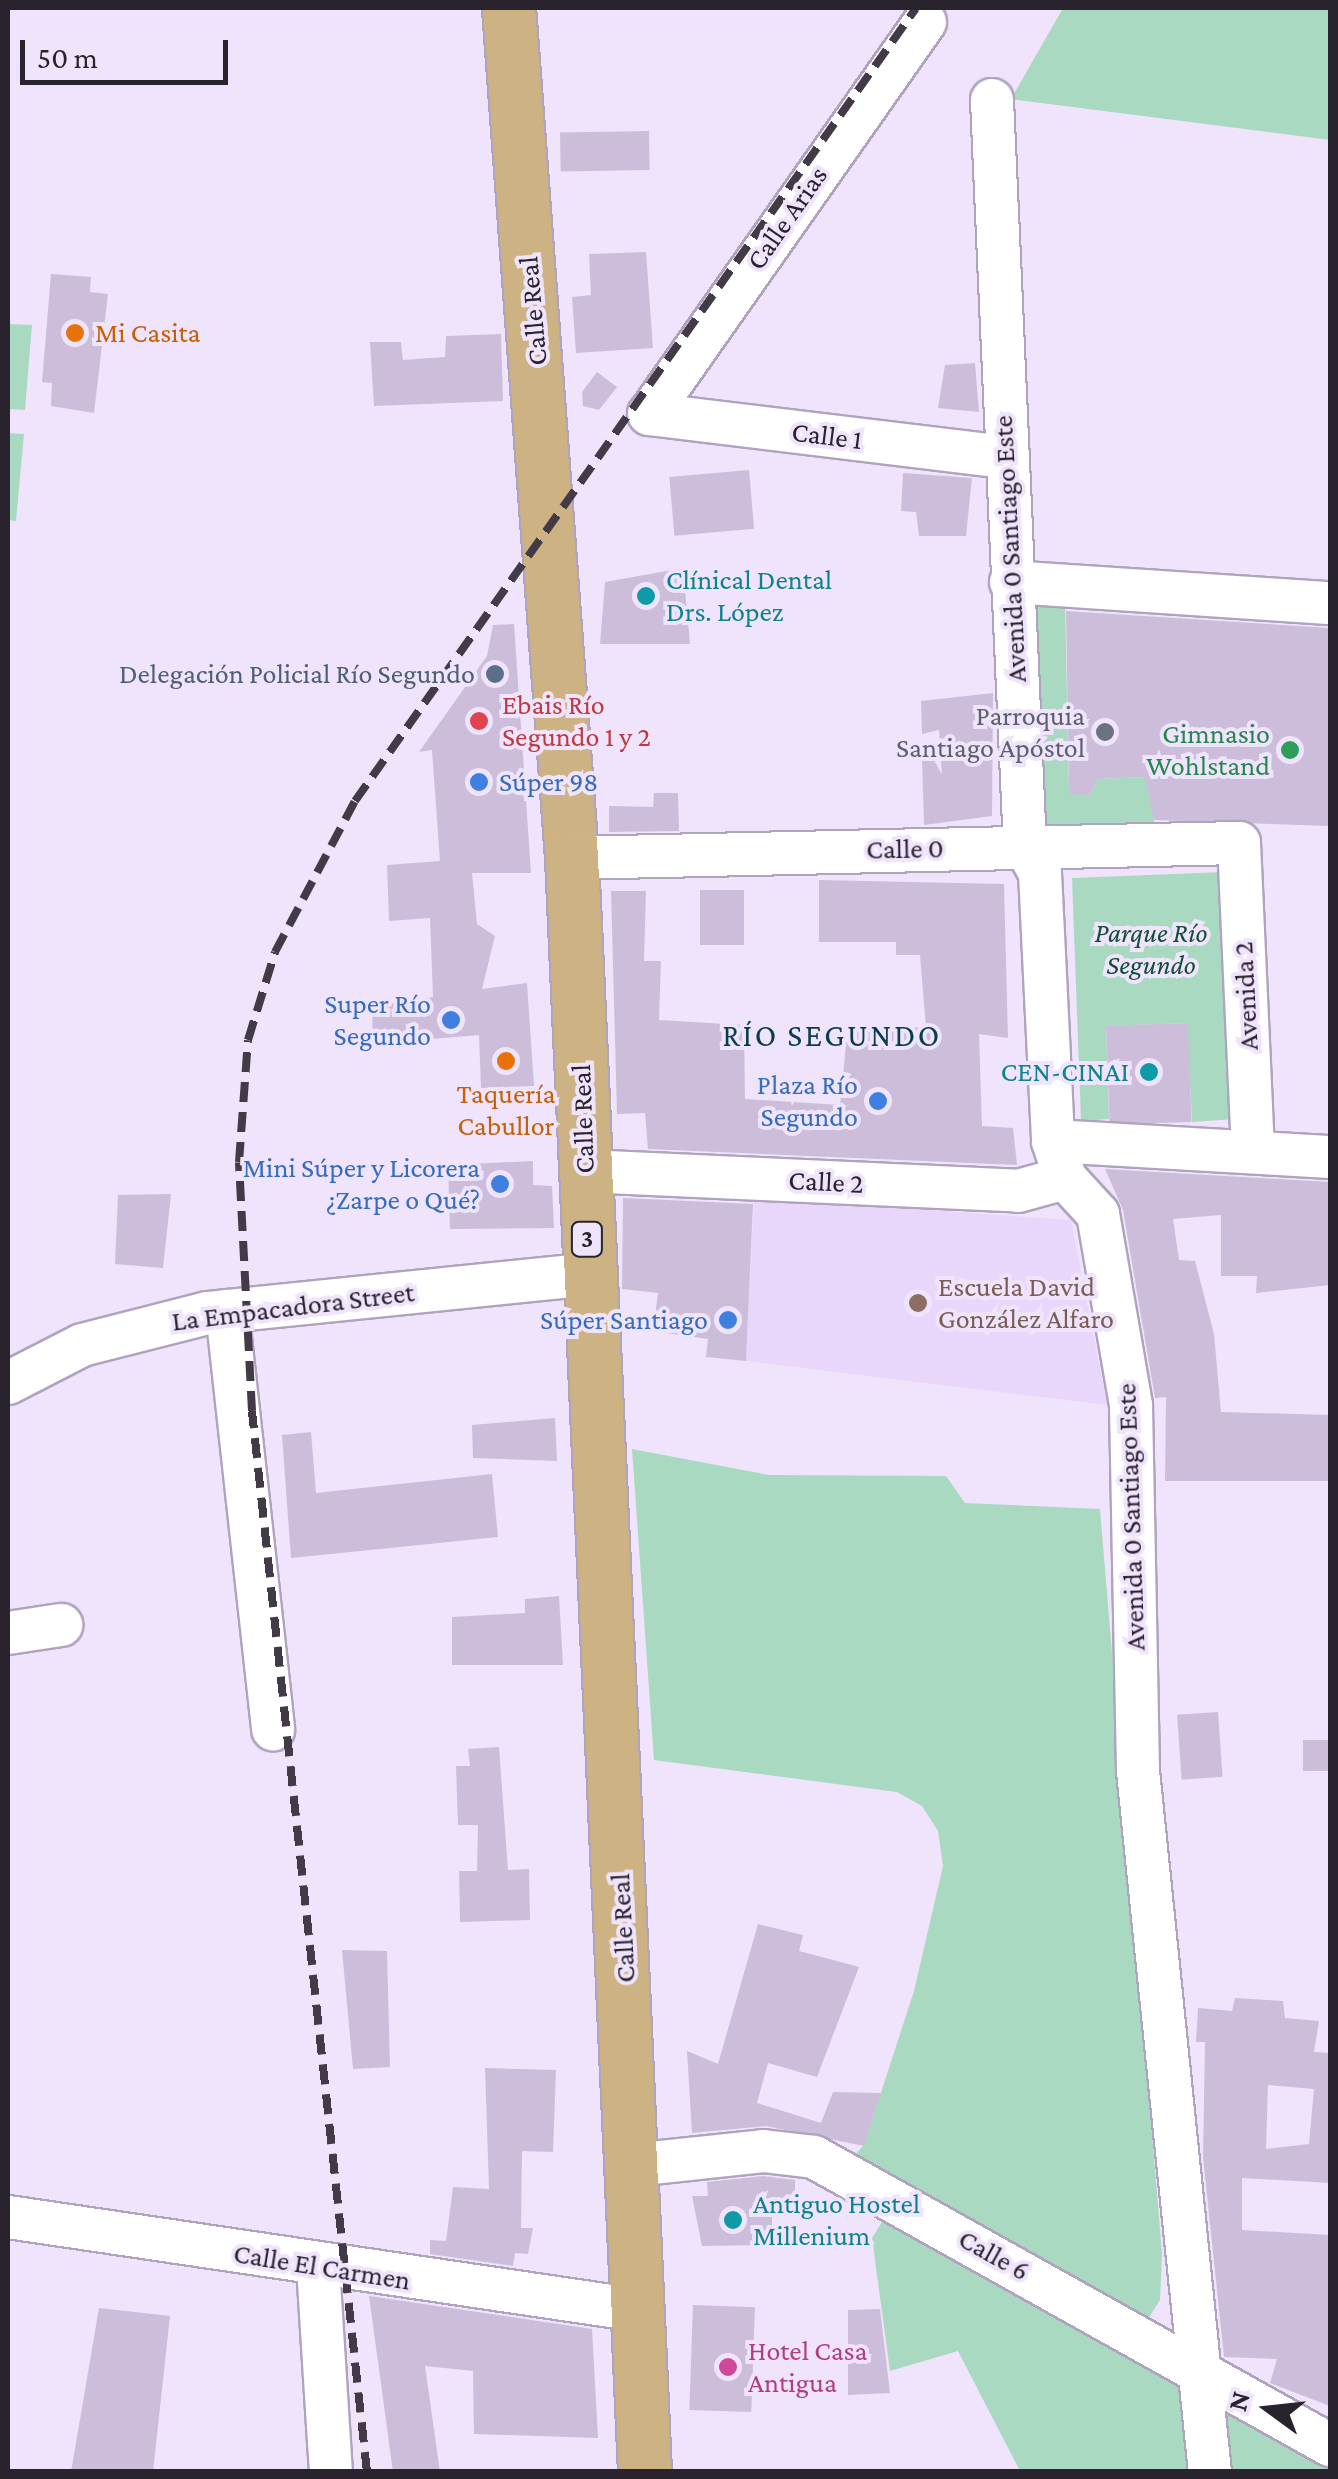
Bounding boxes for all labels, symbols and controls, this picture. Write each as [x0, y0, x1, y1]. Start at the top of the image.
scale bar [25, 20, 232, 82]
text: 50 m [37, 41, 98, 74]
street label: Calle Arias [739, 160, 835, 276]
street label: Calle Real [511, 255, 555, 367]
place label: Mi Casita [95, 316, 201, 350]
marker: Mi Casita [64, 322, 86, 344]
street label: Calle 1 [790, 415, 864, 457]
street label: Avenida 0 Santiago Este [986, 415, 1034, 683]
place label: Clínical Dental Drs. López [666, 563, 832, 629]
marker: Clínical Dental Drs. López [635, 585, 657, 607]
place label: Delegación Policial Río Segundo [119, 657, 475, 691]
marker: Delegación Policial Río Segundo [484, 663, 506, 685]
place label: Ebais Río Segundo 1 y 2 [502, 688, 651, 754]
place label: Parroquia Santiago Apóstol [896, 699, 1085, 765]
marker: Ebais Río Segundo 1 y 2 [466, 708, 492, 734]
place label: Gimnasio Wohlstand [1146, 717, 1270, 783]
marker: Parroquia Santiago Apóstol [1094, 721, 1116, 743]
marker: Gimnasio Wohlstand [1279, 739, 1301, 761]
place label: Súper 98 [499, 765, 598, 799]
marker: Súper 98 [468, 771, 490, 793]
street label: Calle 0 [866, 832, 944, 866]
park label: Parque Río Segundo [1094, 916, 1208, 982]
street label: Avenida 2 [1226, 941, 1266, 1051]
place label: Super Río Segundo [324, 987, 431, 1053]
marker: Super Río Segundo [440, 1009, 462, 1031]
district label: RÍO SEGUNDO [722, 1016, 942, 1054]
marker: Taquería Cabullor [495, 1050, 517, 1072]
place label: CEN-CINAI [1001, 1055, 1129, 1089]
marker: CEN-CINAI [1138, 1061, 1160, 1083]
street label: Calle Real [564, 1064, 602, 1174]
place label: Plaza Río Segundo [757, 1068, 858, 1134]
place label: Taquería Cabullor [457, 1077, 555, 1143]
marker: Plaza Río Segundo [867, 1090, 889, 1112]
place label: Mini Súper y Licorera ¿Zarpe o Qué? [243, 1151, 480, 1217]
street label: Calle 2 [788, 1163, 864, 1201]
marker: Mini Súper y Licorera ¿Zarpe o Qué? [489, 1173, 511, 1195]
road number: 3 [570, 1219, 604, 1259]
place label: Escuela David González Alfaro [938, 1270, 1114, 1336]
street label: La Empacadora Street [170, 1275, 416, 1339]
marker: Escuela David González Alfaro [907, 1292, 929, 1314]
place label: Súper Santiago [540, 1303, 708, 1337]
marker: Súper Santiago [717, 1309, 739, 1331]
street label: Avenida 0 Santiago Este [1110, 1383, 1152, 1651]
street label: Calle Real [603, 1872, 643, 1984]
place label: Antiguo Hostel Millenium [753, 2187, 920, 2253]
marker: Antiguo Hostel Millenium [722, 2209, 744, 2231]
street label: Calle 6 [953, 2222, 1035, 2288]
street label: Calle El Carmen [231, 2236, 413, 2298]
place label: Hotel Casa Antigua [748, 2334, 868, 2400]
marker: Hotel Casa Antigua [717, 2356, 739, 2378]
north arrow [1218, 2359, 1318, 2459]
text: N [1221, 2388, 1256, 2414]

